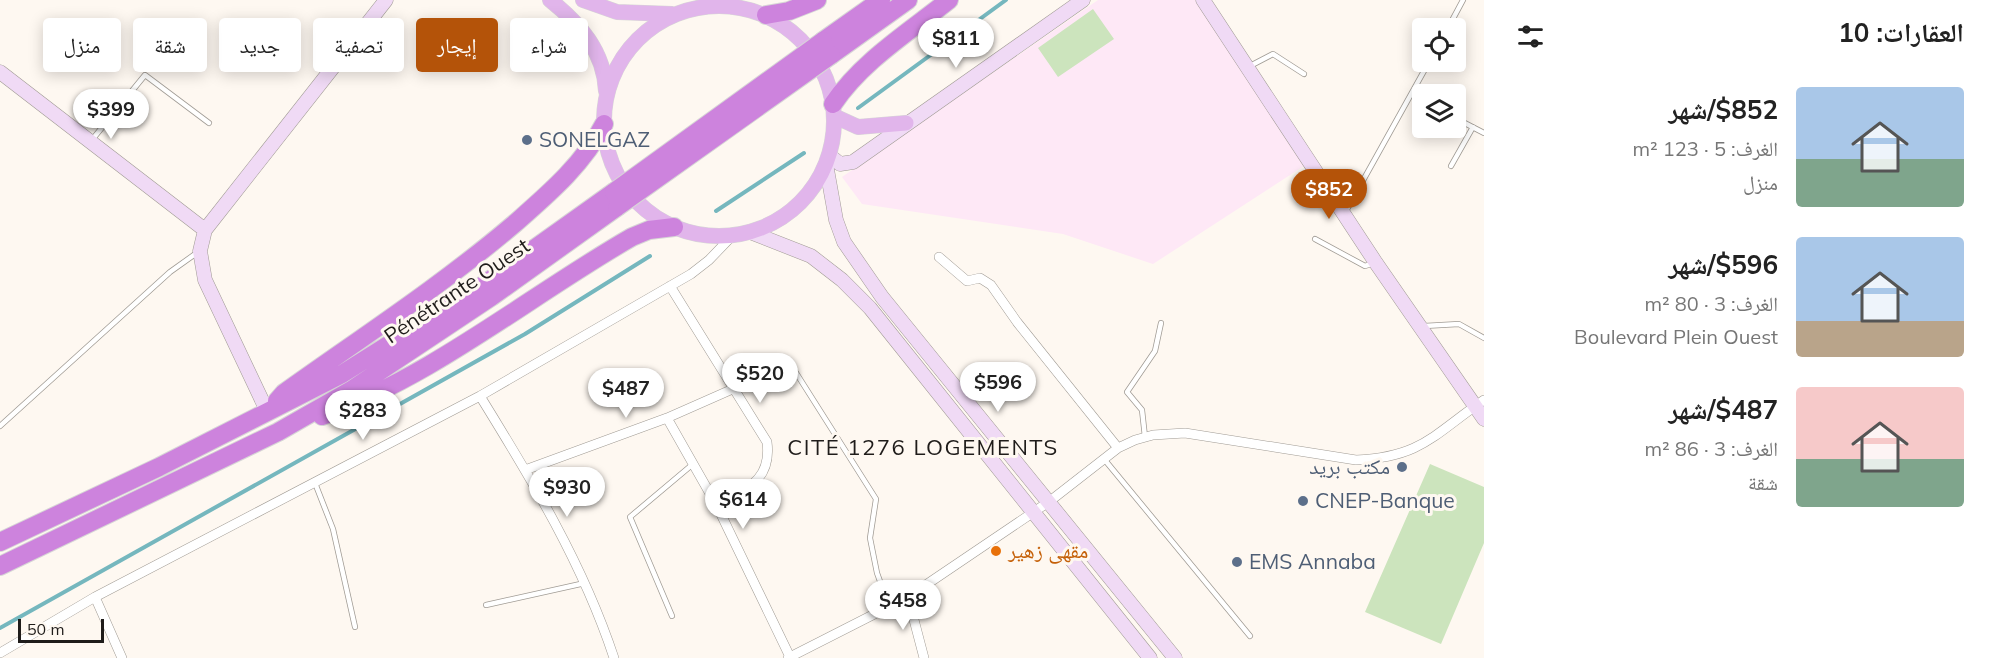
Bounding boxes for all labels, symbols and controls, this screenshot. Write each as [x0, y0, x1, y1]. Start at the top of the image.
text: العقارات: 10 [1838, 16, 1964, 49]
chip: منزل [43, 18, 121, 72]
chip: شقة [133, 18, 207, 72]
chip: جديد [219, 18, 301, 72]
chip: تصفية [313, 18, 404, 72]
chip: إيجار [416, 18, 498, 72]
chip: شراء [510, 18, 588, 72]
pin: $811 [920, 18, 992, 69]
map controls [1412, 18, 1466, 138]
button: locate [1412, 18, 1466, 72]
icon: filters [1514, 20, 1547, 53]
text: $811 [932, 25, 980, 50]
button: layers [1412, 84, 1466, 138]
pin: $399 [75, 89, 147, 140]
text: $852/شهر [1669, 93, 1778, 126]
text: $399 [87, 96, 135, 121]
icon: home [1844, 111, 1916, 183]
place label: SONELGAZ [539, 126, 650, 152]
marker: SONELGAZ [520, 133, 534, 147]
text: الغرف: 5 · 123 m² [1632, 136, 1778, 161]
pin: $852 [1293, 169, 1365, 220]
text: منزل [1743, 170, 1778, 195]
text: $852 [1305, 176, 1353, 201]
street label: Pénétrante Ouest [379, 232, 534, 348]
text: $596/شهر [1669, 248, 1778, 281]
icon: home [1844, 261, 1916, 333]
text: الغرف: 3 · 80 m² [1644, 291, 1778, 316]
text: Boulevard Plein Ouest [1574, 324, 1778, 349]
pin: $520 [724, 353, 796, 404]
text: $520 [736, 360, 784, 385]
pin: $596 [962, 362, 1034, 413]
pin: $487 [590, 368, 662, 419]
text: $596 [974, 369, 1022, 394]
text: $487 [602, 375, 650, 400]
pin: $283 [327, 390, 399, 441]
text: $487/شهر [1669, 393, 1778, 426]
text: $283 [339, 397, 387, 422]
icon: home [1844, 411, 1916, 483]
district label: CITÉ 1276 LOGEMENTS [787, 433, 1059, 461]
text: الغرف: 3 · 86 m² [1644, 436, 1778, 461]
place label: مكتب بريد [1309, 453, 1390, 479]
marker: مكتب بريد [1395, 460, 1409, 474]
pin: $930 [531, 467, 603, 518]
text: شقة [1748, 470, 1778, 495]
text: $930 [543, 474, 591, 499]
pin: $614 [707, 479, 779, 530]
text: $614 [719, 486, 767, 511]
place label: CNEP-Banque [1315, 487, 1455, 513]
marker: CNEP-Banque [1296, 494, 1310, 508]
place label: مقهى زهير [1007, 537, 1088, 564]
marker: مقهى زهير [989, 544, 1003, 558]
place label: EMS Annaba [1249, 548, 1376, 574]
marker: EMS Annaba [1230, 555, 1244, 569]
pin: $458 [867, 580, 939, 631]
text: $458 [879, 587, 927, 612]
scale bar [18, 616, 104, 644]
text: 50 m [27, 619, 64, 639]

